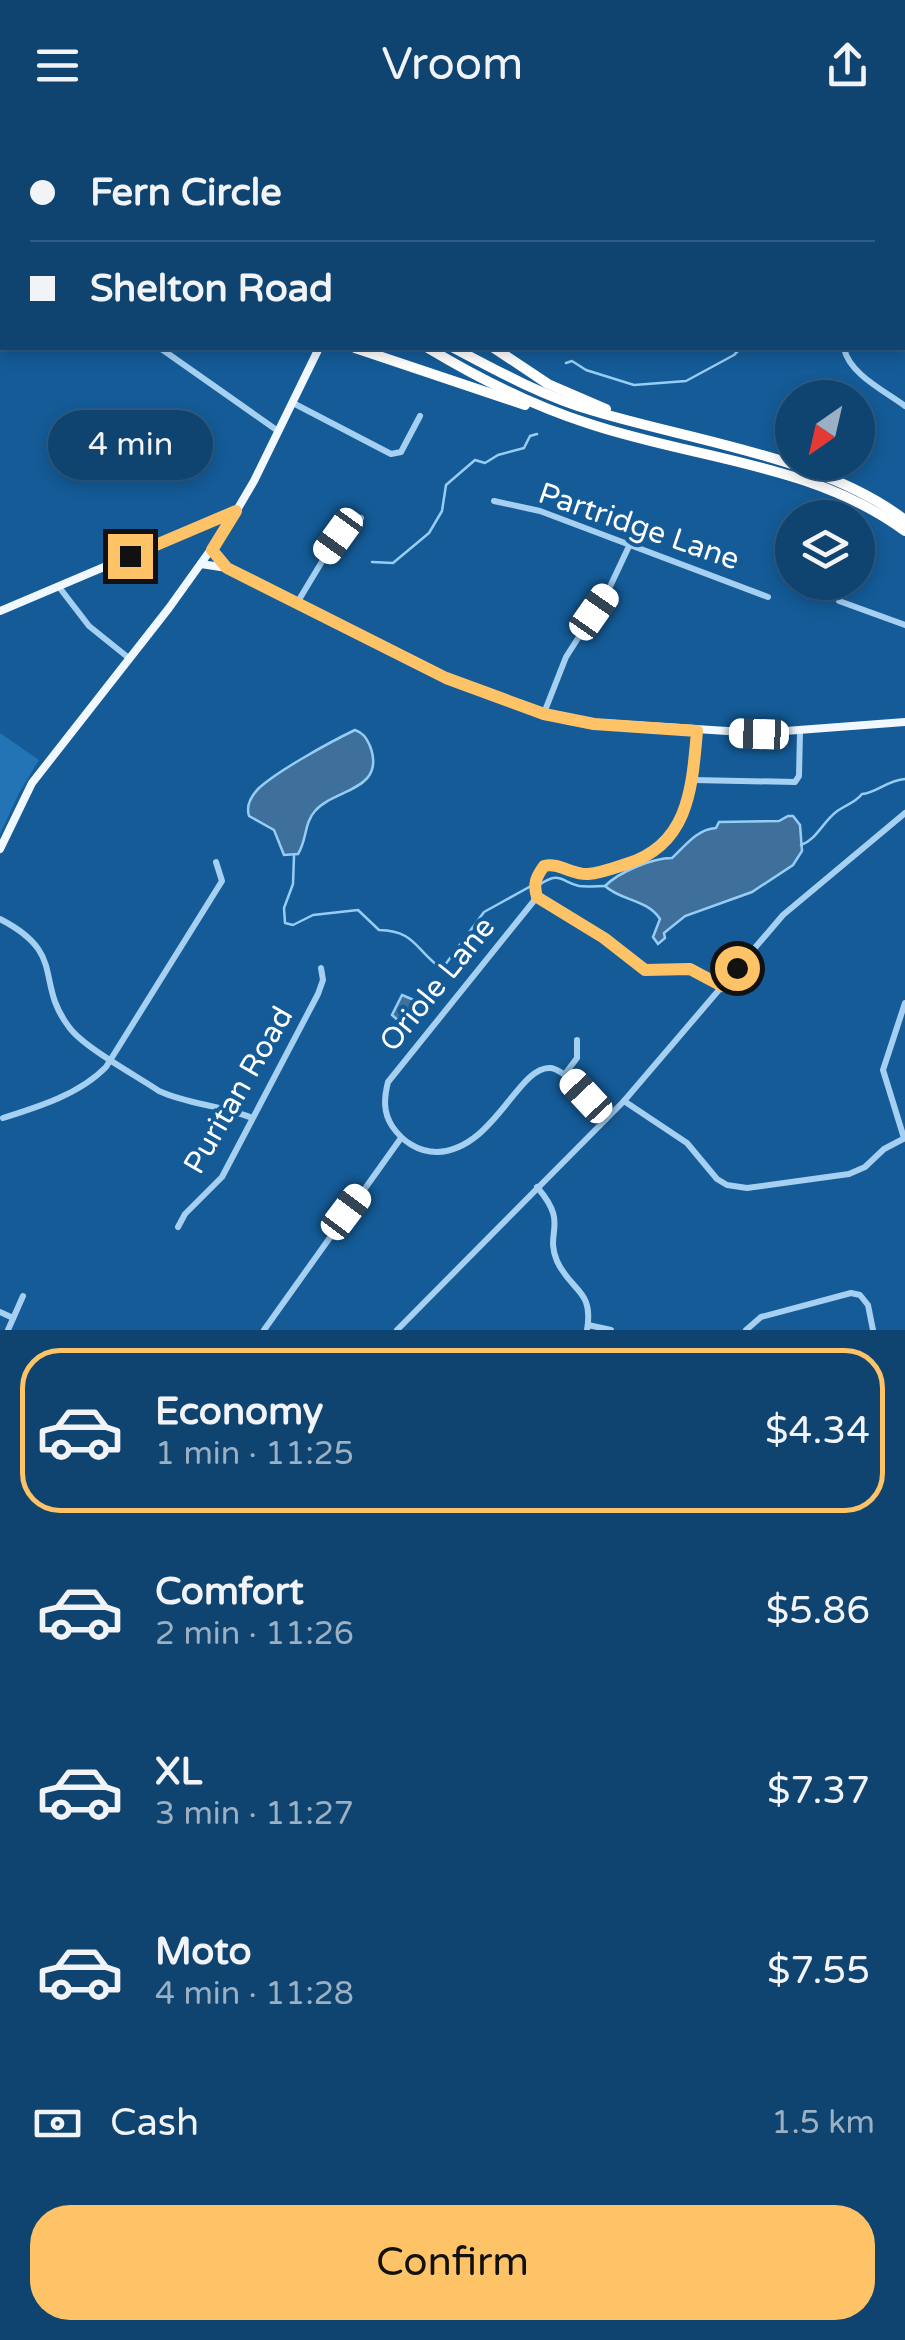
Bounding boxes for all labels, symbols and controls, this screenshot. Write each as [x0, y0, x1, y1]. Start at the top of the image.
icon: menu [30, 38, 85, 93]
text: Vroom [382, 38, 523, 92]
icon: share [820, 38, 875, 93]
text: Fern Circle [90, 170, 282, 216]
text: Shelton Road [90, 266, 333, 312]
north arrow [775, 380, 875, 480]
map controls [775, 380, 875, 600]
callout: 4 min [48, 411, 212, 481]
text: 4 min [88, 426, 173, 464]
street label: Partridge Lane [533, 475, 744, 578]
button: layers [775, 500, 875, 600]
car [308, 503, 368, 569]
route end [108, 534, 153, 579]
car [565, 579, 623, 645]
car [728, 718, 790, 750]
street label: Oriole Lane [372, 909, 503, 1059]
route start [715, 946, 760, 991]
street label: Puritan Road [176, 1000, 301, 1180]
car [555, 1064, 617, 1128]
car [316, 1179, 376, 1245]
icon: car [35, 1386, 125, 1476]
text: Economy [155, 1389, 323, 1435]
text: $4.34 [765, 1408, 870, 1454]
text: 1 min · 11:25 [155, 1435, 354, 1473]
icon: car [35, 1566, 125, 1656]
text: Comfort [155, 1569, 304, 1615]
text: $5.86 [766, 1588, 870, 1634]
text: 2 min · 11:26 [155, 1615, 354, 1653]
icon: car [35, 1746, 125, 1836]
text: XL [155, 1749, 202, 1795]
text: $7.37 [767, 1768, 870, 1814]
text: 3 min · 11:27 [155, 1795, 354, 1833]
icon: car [35, 1926, 125, 2016]
text: Moto [155, 1929, 251, 1975]
text: $7.55 [767, 1948, 870, 1994]
text: 4 min · 11:28 [155, 1975, 354, 2013]
icon: cash [30, 2096, 85, 2151]
text: Cash [110, 2100, 199, 2146]
text: 1.5 km [771, 2104, 875, 2142]
button: Confirm [30, 2205, 875, 2320]

